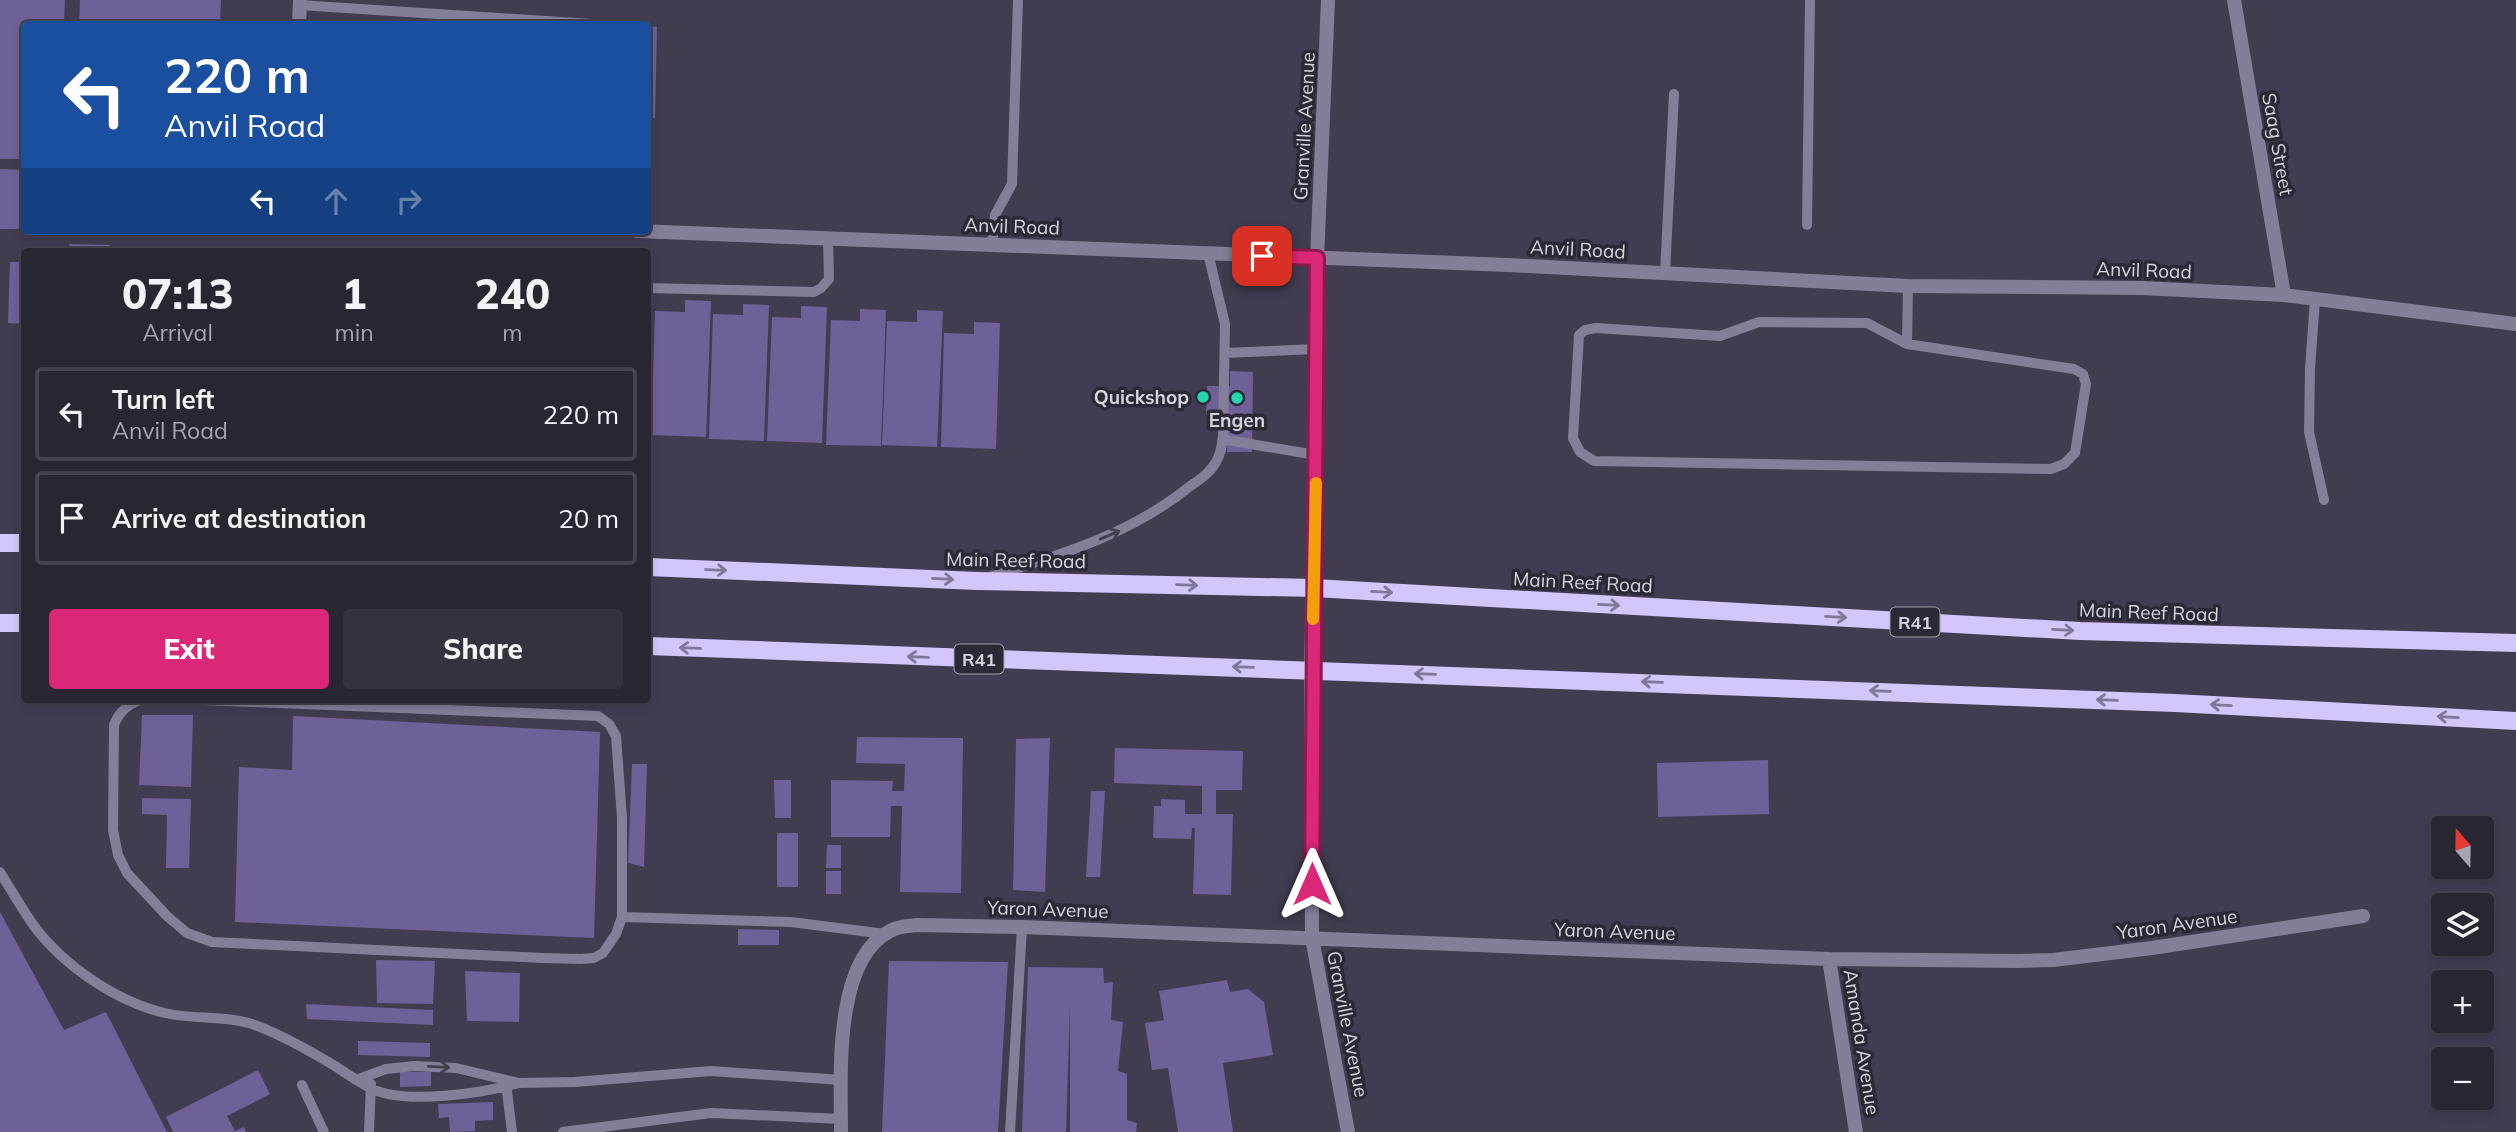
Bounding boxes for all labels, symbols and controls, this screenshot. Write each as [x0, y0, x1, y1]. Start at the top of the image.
text: 220 m [164, 44, 310, 105]
icon: left [49, 49, 140, 140]
street label: Granville Avenue [1288, 51, 1320, 201]
street label: Saag Street [2257, 91, 2299, 197]
text: Anvil Road [164, 105, 325, 145]
icon: left [244, 182, 282, 220]
icon: ahead [317, 182, 355, 220]
icon: right [390, 182, 428, 220]
street label: Anvil Road [964, 212, 1060, 240]
pin [1232, 226, 1292, 286]
street label: Anvil Road [1530, 235, 1626, 263]
icon: arrive [1243, 237, 1281, 275]
street label: Anvil Road [2096, 256, 2192, 284]
text: 07:13 [122, 267, 234, 320]
text: 1 [341, 267, 367, 320]
text: 240 [475, 267, 550, 320]
text: Arrival [143, 318, 213, 347]
text: min [334, 318, 374, 347]
text: m [502, 318, 522, 347]
text: Turn left [112, 383, 214, 416]
place label: Quickshop [1094, 385, 1189, 409]
marker: Quickshop [1195, 389, 1211, 405]
marker: Engen [1229, 390, 1245, 406]
icon: left [53, 395, 91, 433]
text: 220 m [543, 398, 619, 431]
place label: Engen [1209, 408, 1265, 432]
text: Anvil Road [112, 416, 228, 445]
icon: arrive [53, 499, 91, 537]
text: Arrive at destination [112, 502, 367, 535]
text: 20 m [558, 502, 619, 535]
one-way arrow [1099, 527, 1121, 540]
street label: Main Reef Road [946, 547, 1086, 573]
one-way arrow [704, 563, 727, 576]
street label: Main Reef Road [1513, 566, 1653, 598]
one-way arrow [931, 573, 954, 586]
one-way arrow [1175, 578, 1198, 591]
one-way arrow [1370, 586, 1393, 599]
one-way arrow [1597, 598, 1620, 611]
street label: Main Reef Road [2079, 598, 2219, 626]
road number: R41 [1890, 608, 1940, 636]
button: Exit [49, 609, 329, 689]
button: Share [343, 609, 623, 689]
one-way arrow [1824, 611, 1847, 624]
one-way arrow [2051, 623, 2074, 636]
one-way arrow [679, 641, 702, 654]
road number: R41 [954, 644, 1004, 674]
one-way arrow [906, 650, 929, 664]
one-way arrow [1232, 660, 1255, 674]
one-way arrow [1414, 667, 1437, 680]
one-way arrow [1641, 676, 1664, 689]
one-way arrow [1868, 685, 1891, 698]
one-way arrow [2096, 694, 2119, 707]
one-way arrow [2209, 699, 2232, 712]
one-way arrow [2437, 711, 2460, 724]
north arrow [2431, 816, 2494, 878]
map controls [2431, 816, 2494, 1110]
position arrow [1275, 847, 1349, 921]
button: layers [2431, 893, 2494, 956]
street label: Yaron Avenue [986, 895, 1109, 923]
street label: Yaron Avenue [2114, 904, 2239, 944]
street label: Yaron Avenue [1553, 917, 1676, 945]
street label: Granville Avenue [1322, 949, 1374, 1099]
street label: Amanda Avenue [1839, 967, 1885, 1117]
button: + [2431, 970, 2494, 1033]
button: − [2431, 1047, 2494, 1110]
one-way arrow [427, 1061, 449, 1074]

